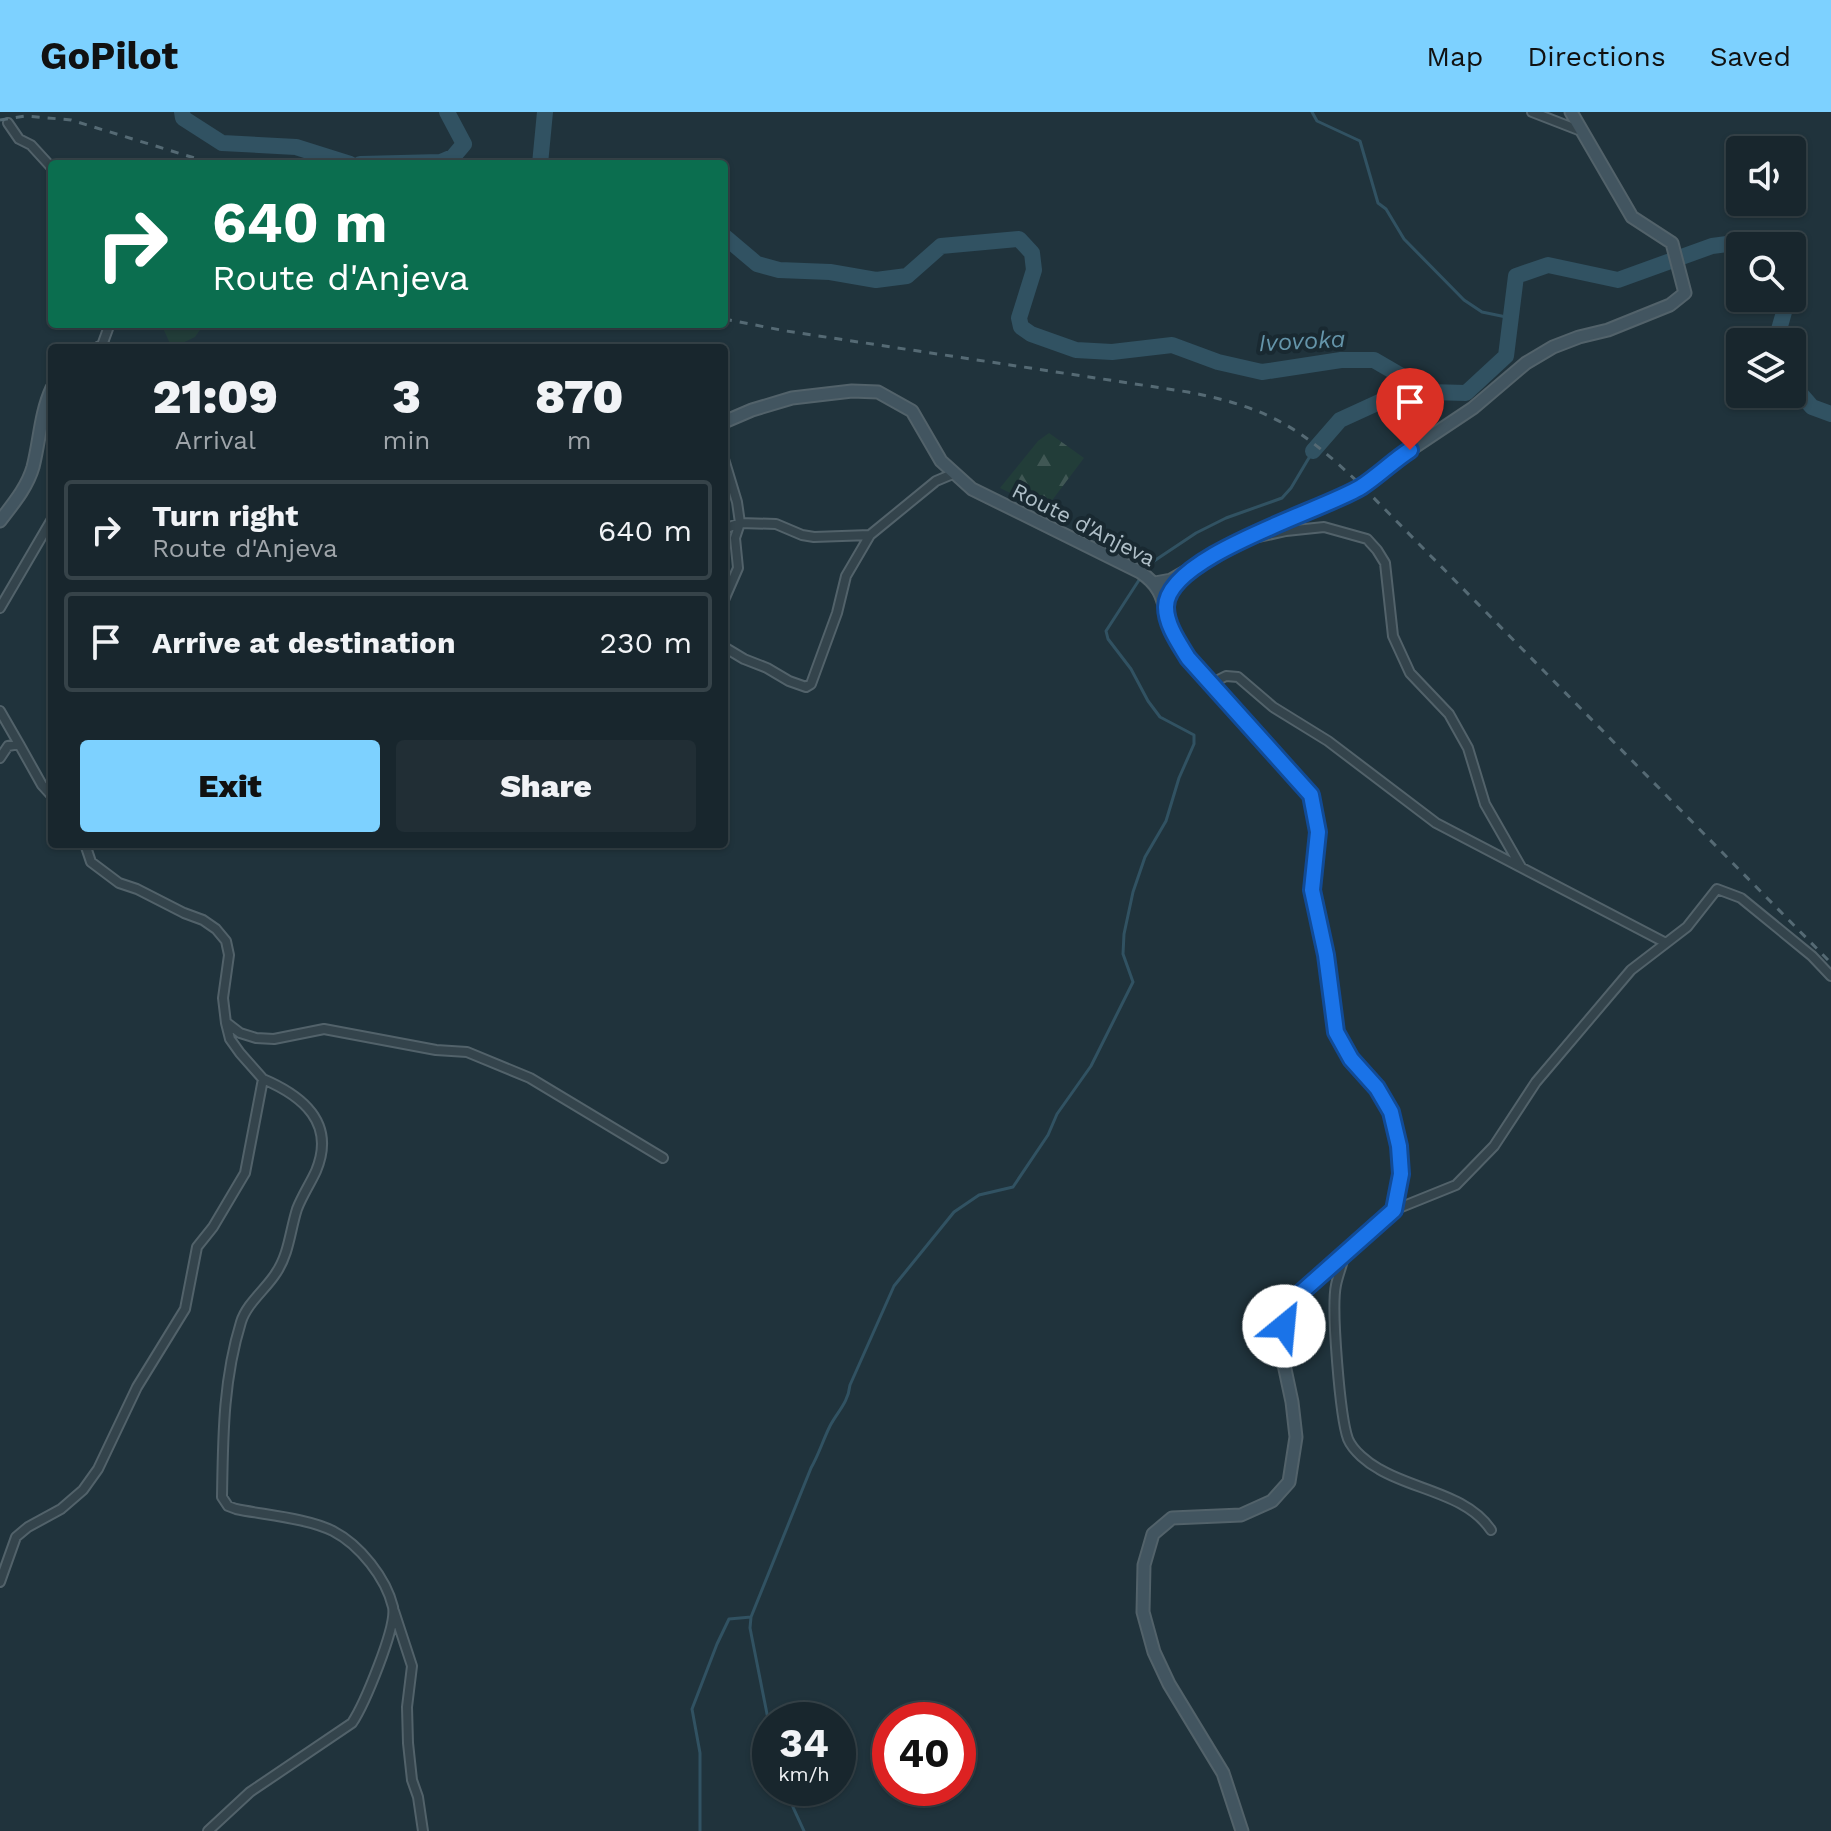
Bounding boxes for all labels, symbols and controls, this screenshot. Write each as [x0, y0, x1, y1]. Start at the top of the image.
text: GoPilot [40, 34, 178, 78]
text: Map [1426, 40, 1483, 73]
text: Directions [1527, 40, 1666, 73]
text: Saved [1710, 40, 1791, 73]
map controls [1726, 136, 1806, 408]
button: sound [1726, 136, 1806, 216]
text: 640 m [212, 190, 387, 256]
icon: right [80, 192, 184, 296]
button: search [1726, 232, 1806, 312]
text: Route d'Anjeva [212, 257, 469, 299]
water label: Ivovoka [1258, 325, 1346, 357]
button: layers [1726, 328, 1806, 408]
text: 21:09 [152, 368, 278, 425]
text: 3 [392, 368, 421, 425]
text: 870 [535, 368, 624, 425]
pin [1376, 368, 1444, 450]
icon: arrive [1388, 380, 1432, 424]
text: Arrival [175, 425, 256, 455]
text: min [383, 425, 430, 455]
text: m [567, 425, 592, 455]
street label: Route d'Anjeva [1008, 478, 1159, 571]
text: Turn right [152, 498, 298, 533]
icon: right [84, 508, 128, 552]
text: 640 m [598, 513, 692, 548]
text: Route d'Anjeva [152, 533, 338, 563]
icon: arrive [84, 620, 128, 664]
text: Arrive at destination [152, 625, 456, 660]
text: 230 m [600, 625, 692, 660]
button: Exit [80, 740, 380, 832]
button: Share [396, 740, 696, 832]
position arrow [1242, 1284, 1326, 1368]
speed limit sign: 40 [872, 1702, 976, 1806]
text: 34 [779, 1720, 829, 1767]
text: km/h [778, 1762, 830, 1786]

